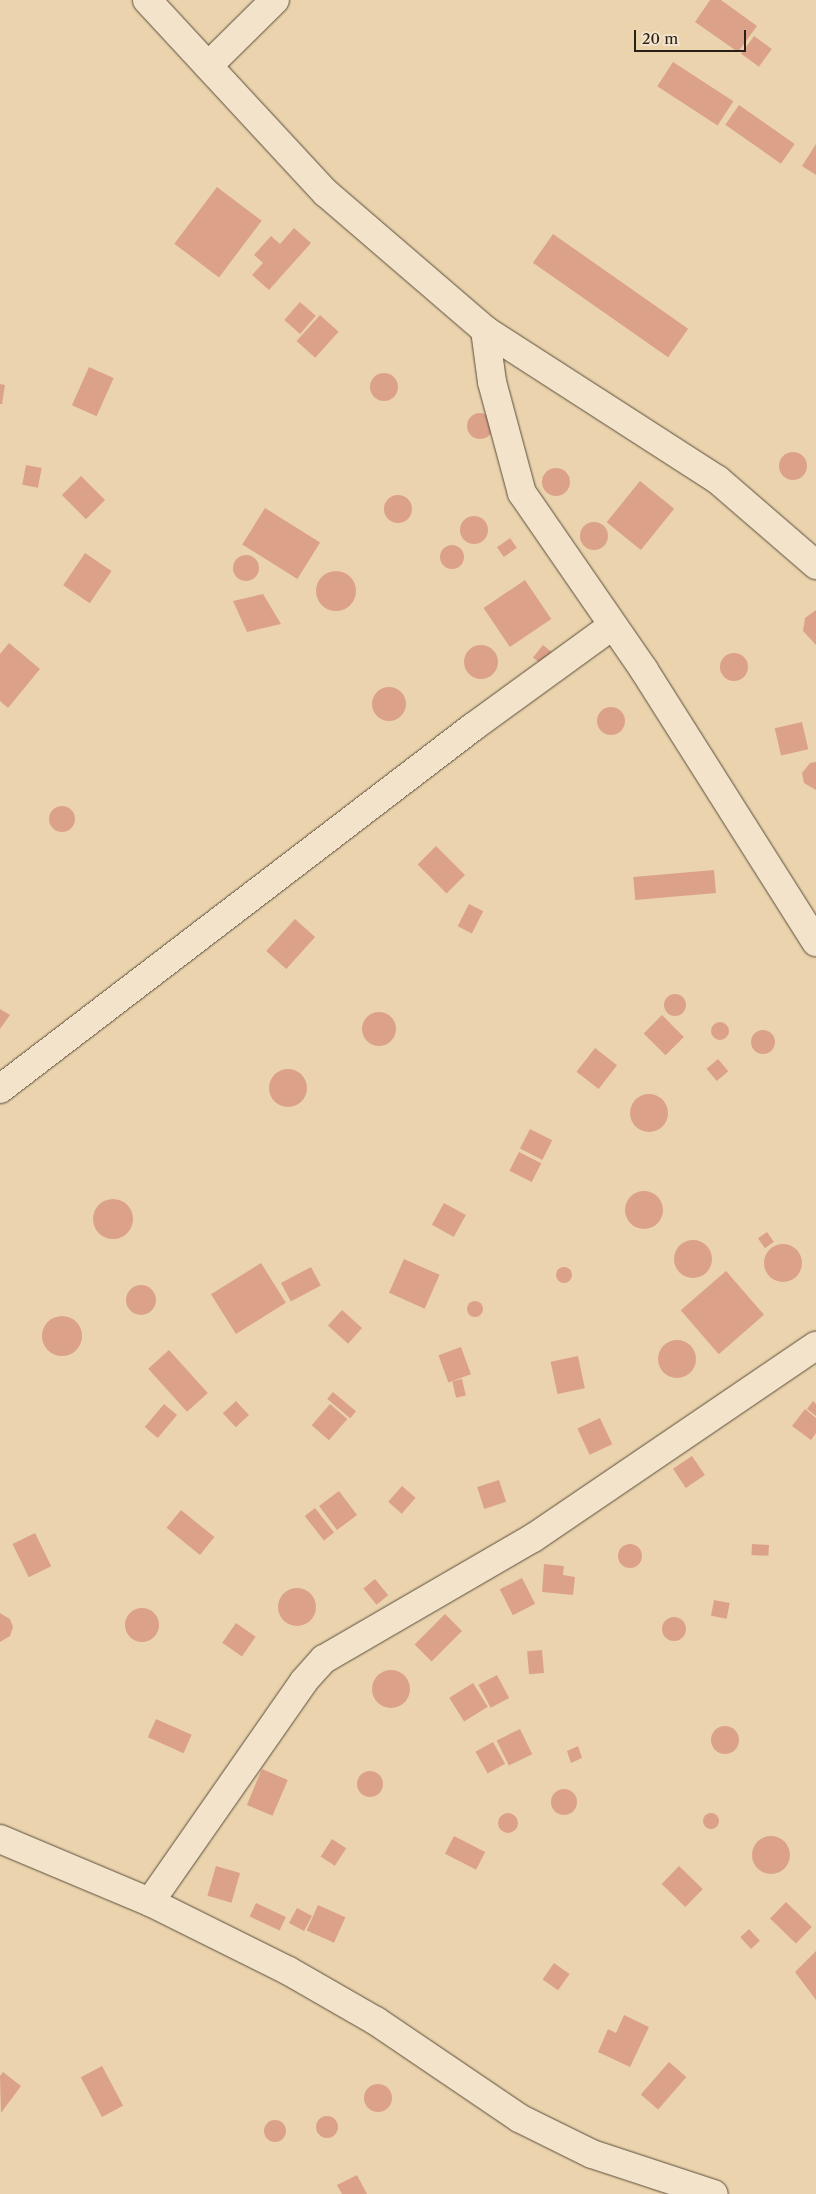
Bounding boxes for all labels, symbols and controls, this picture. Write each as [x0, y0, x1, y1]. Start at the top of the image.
scale bar [636, 20, 748, 52]
text: 20 m [642, 29, 678, 48]

